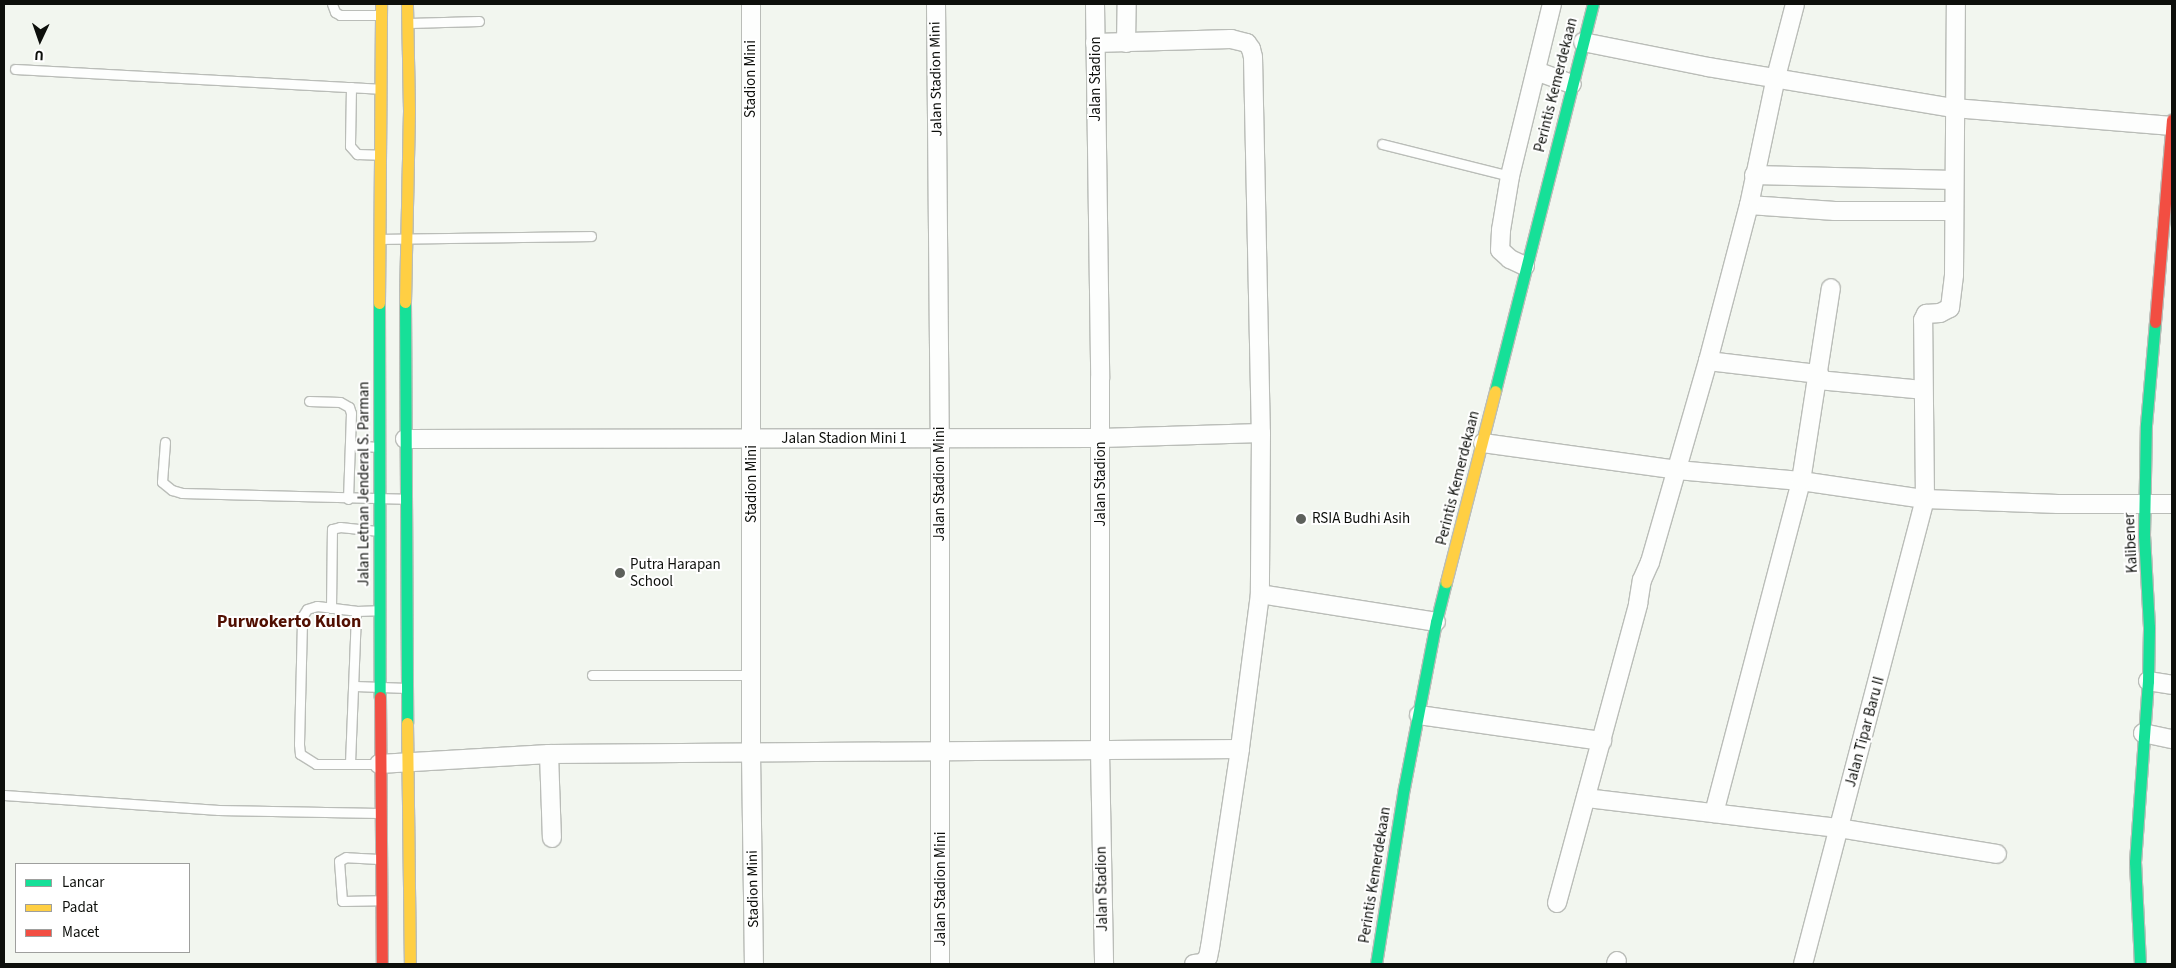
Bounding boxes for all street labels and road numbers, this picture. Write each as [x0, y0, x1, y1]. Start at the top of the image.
street label: Perintis Kemerdekaan [1531, 16, 1581, 154]
street label: Jalan Stadion Mini [926, 21, 946, 137]
street label: Jalan Stadion [1087, 36, 1105, 122]
street label: Stadion Mini [742, 40, 760, 118]
street label: Jalan Letnan Jenderal S. Parman [355, 381, 373, 587]
street label: Perintis Kemerdekaan [1433, 409, 1483, 547]
street label: Jalan Stadion Mini [931, 426, 949, 542]
street label: Jalan Stadion Mini 1 [781, 430, 907, 448]
street label: Jalan Stadion [1092, 441, 1110, 527]
street label: Stadion Mini [743, 445, 761, 523]
street label: Kalibener [2120, 512, 2142, 574]
street label: Jalan Tipar Baru II [1842, 675, 1888, 789]
street label: Perintis Kemerdekaan [1355, 805, 1395, 945]
street label: Jalan Stadion Mini [932, 831, 950, 947]
street label: Jalan Stadion [1092, 846, 1112, 932]
street label: Stadion Mini [743, 850, 763, 928]

